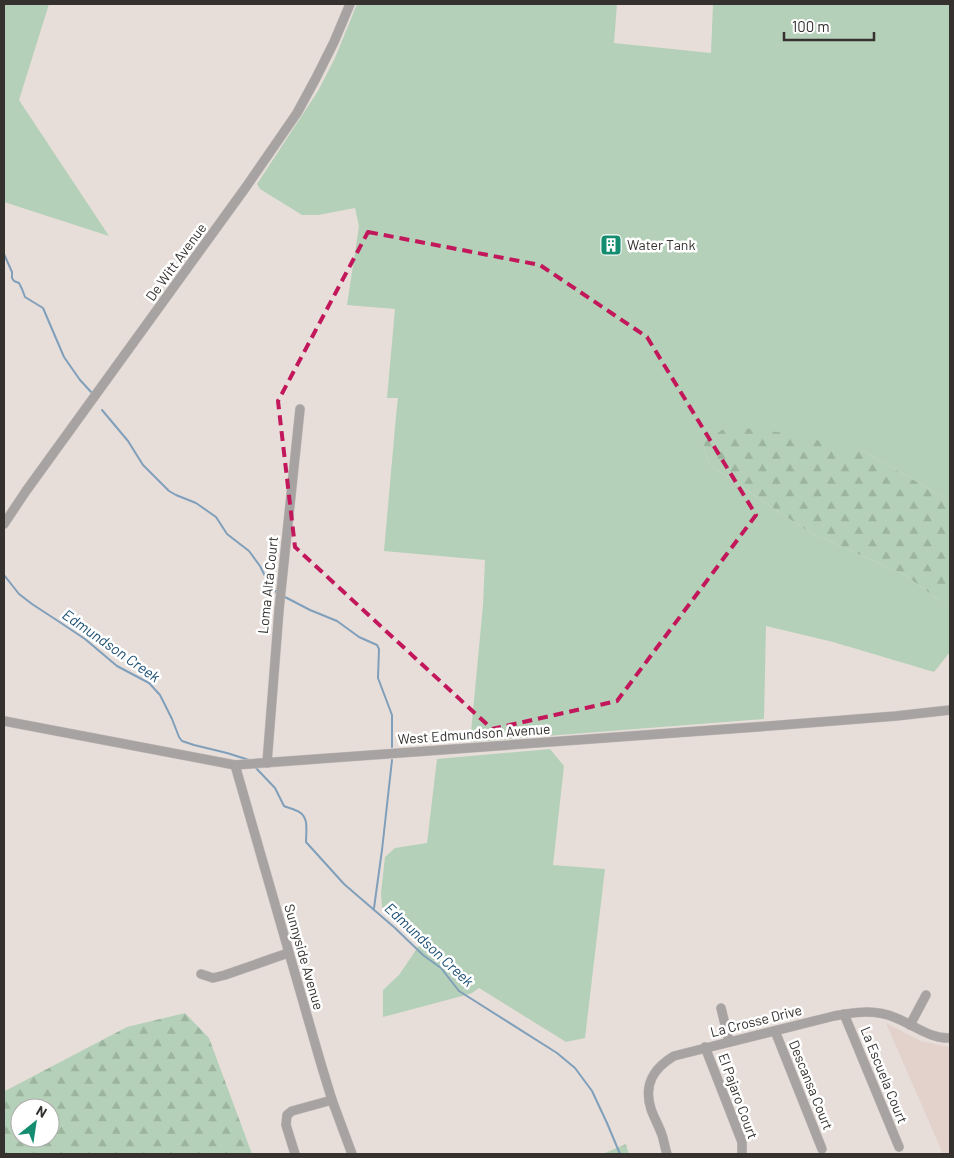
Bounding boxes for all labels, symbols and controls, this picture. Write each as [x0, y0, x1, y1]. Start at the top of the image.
scale bar [784, 10, 874, 42]
text: 100 m [792, 17, 830, 35]
street label: De Witt Avenue [142, 219, 210, 304]
building icon: Water Tank [599, 233, 623, 257]
place label: Water Tank [627, 236, 695, 253]
street label: Loma Alta Court [254, 535, 281, 635]
water label: Edmundson Creek [59, 605, 164, 686]
street label: West Edmundson Avenue [397, 720, 551, 747]
water label: Edmundson Creek [382, 899, 478, 990]
street label: Sunnyside Avenue [281, 902, 328, 1012]
street label: La Crosse Drive [708, 1001, 803, 1040]
street label: La Escuela Court [857, 1024, 912, 1126]
street label: Descansa Court [786, 1037, 837, 1132]
street label: El Pajaro Court [715, 1051, 762, 1141]
north arrow [10, 1098, 60, 1148]
text: N [33, 1102, 50, 1121]

